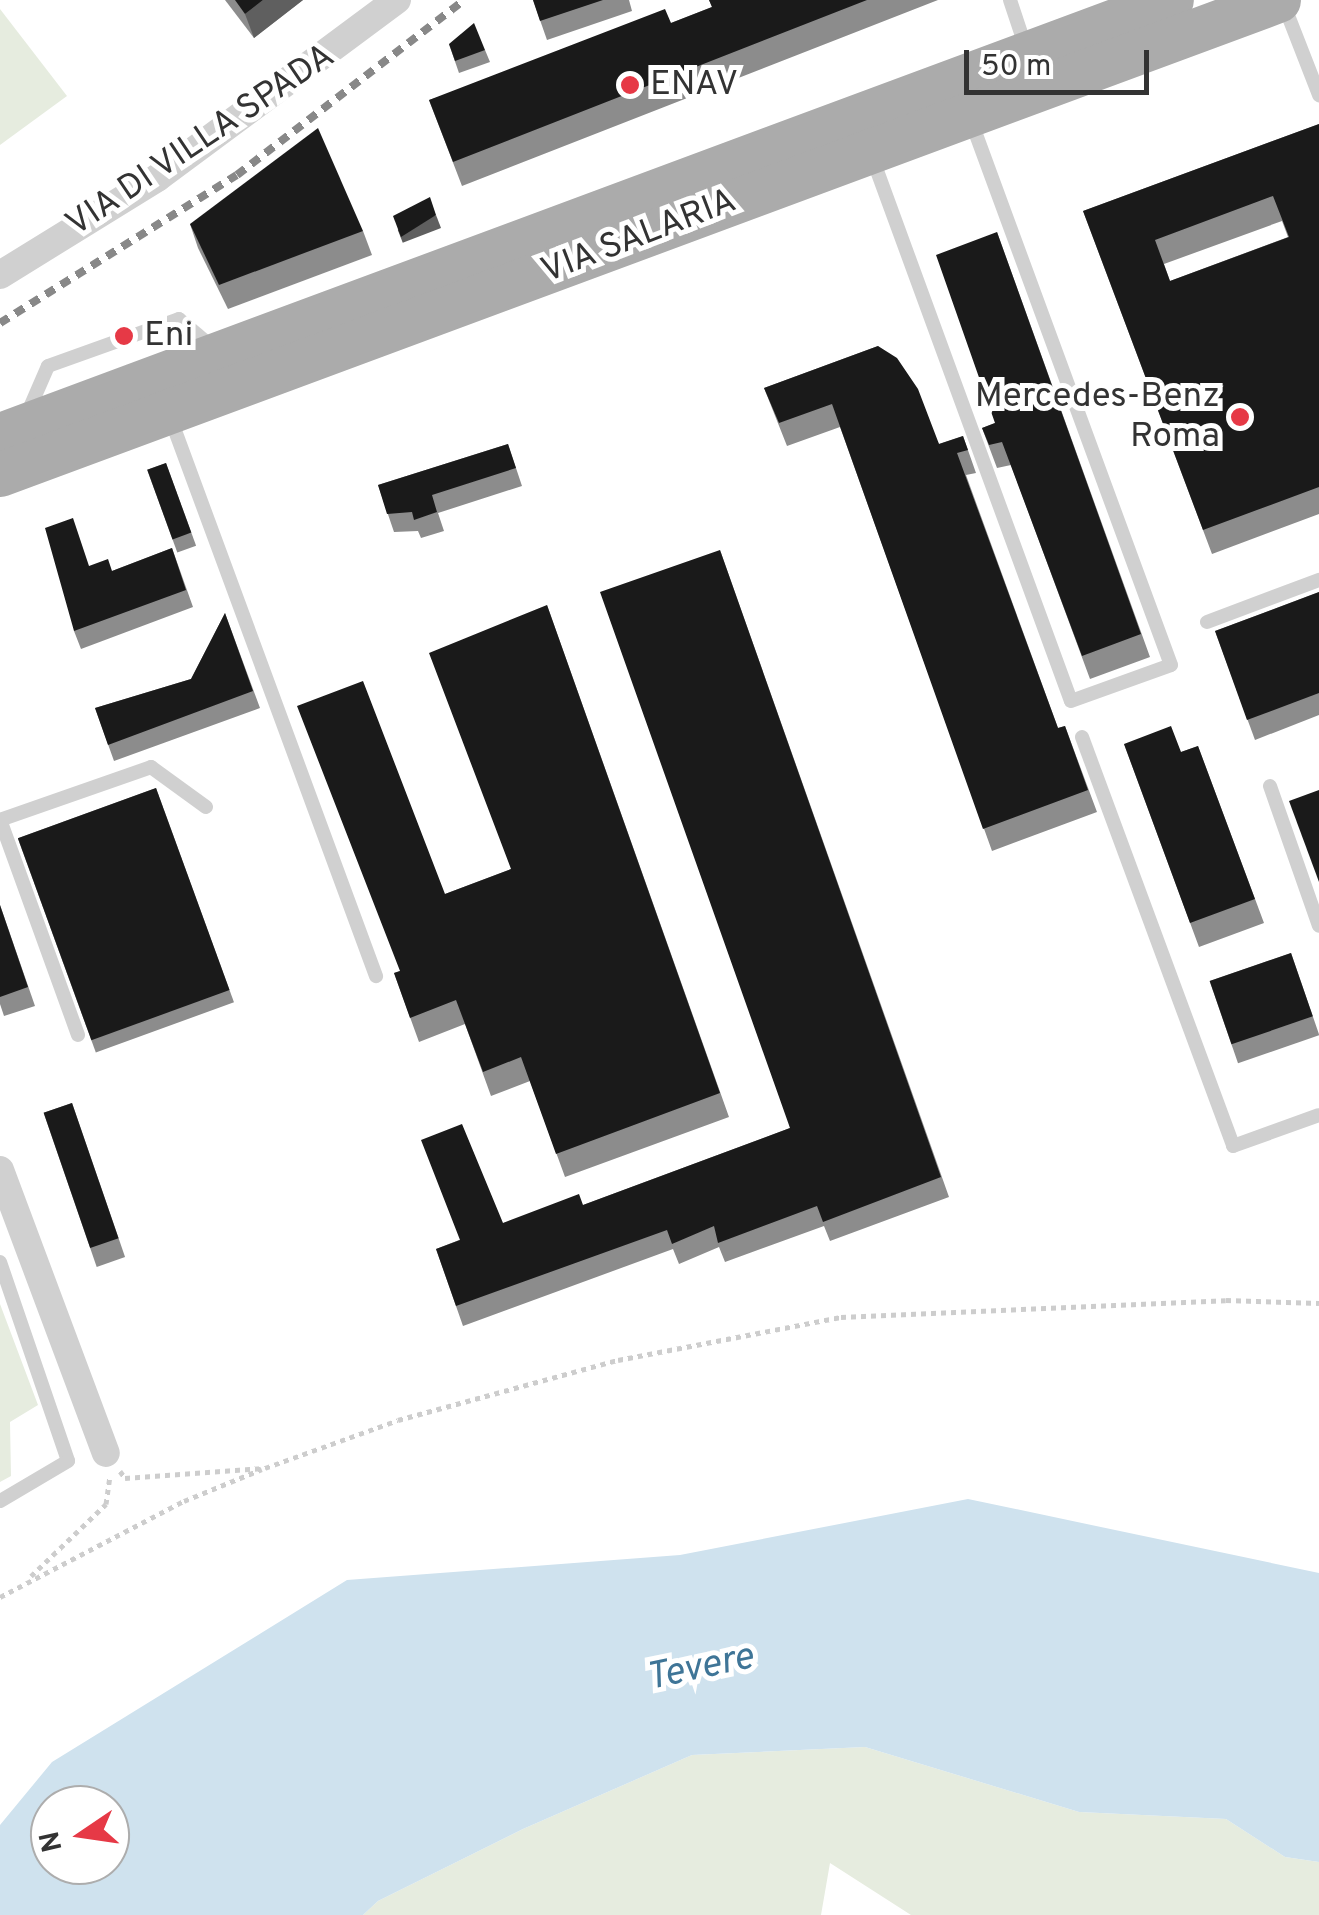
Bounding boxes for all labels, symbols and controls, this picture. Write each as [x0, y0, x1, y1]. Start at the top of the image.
scale bar [969, 30, 1154, 92]
street label: VIA DI VILLA SPADA [57, 34, 345, 248]
text: 50 m [981, 49, 1051, 86]
place label: ENAV [650, 64, 738, 106]
marker: ENAV [619, 74, 641, 96]
street label: VIA SALARIA [535, 180, 743, 294]
place label: Eni [144, 315, 193, 357]
marker: Eni [113, 325, 135, 347]
place label: Mercedes-Benz Roma [975, 376, 1220, 458]
marker: Mercedes-Benz Roma [1229, 406, 1251, 428]
water label: Tevere [642, 1635, 758, 1703]
north arrow [30, 1785, 130, 1885]
text: N [33, 1827, 73, 1855]

